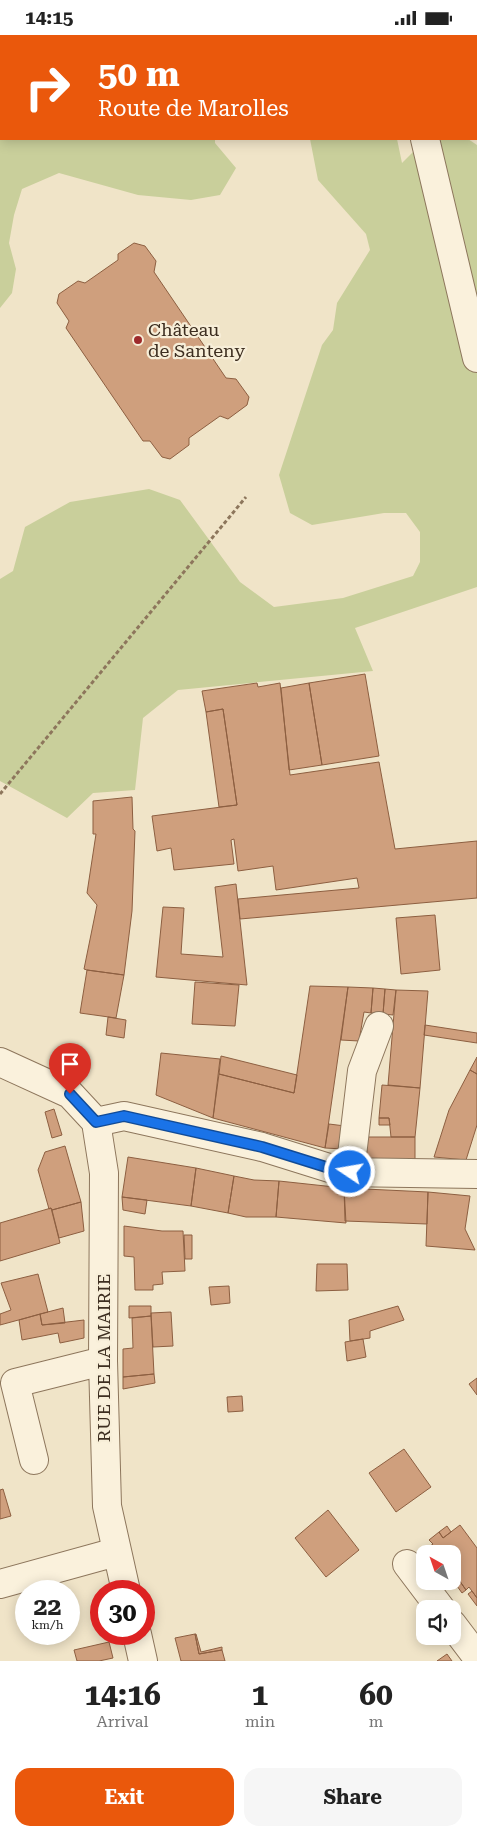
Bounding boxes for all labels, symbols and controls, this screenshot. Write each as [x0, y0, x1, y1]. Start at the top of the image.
text: 14:15 [25, 6, 74, 29]
text: 50 m [98, 54, 180, 95]
icon: right [15, 55, 80, 120]
text: Route de Marolles [98, 96, 289, 121]
place label: Château de Santeny [148, 319, 245, 361]
marker: Château de Santeny [132, 334, 144, 346]
pin [49, 1043, 91, 1094]
icon: arrive [56, 1050, 84, 1078]
position arrow [323, 1145, 375, 1197]
street label: RUE DE LA MAIRIE [93, 1274, 114, 1442]
north arrow [416, 1545, 461, 1590]
map controls [416, 1545, 461, 1645]
speed limit sign: 30 [90, 1580, 155, 1645]
text: 22 [33, 1592, 62, 1621]
button: sound [416, 1600, 461, 1645]
text: km/h [31, 1618, 64, 1632]
text: 14:16 [84, 1677, 161, 1712]
text: 1 [252, 1677, 268, 1712]
text: 60 [359, 1677, 393, 1712]
text: Arrival [96, 1712, 148, 1731]
text: min [245, 1712, 275, 1731]
text: m [369, 1712, 383, 1731]
button: Exit [15, 1768, 234, 1826]
button: Share [244, 1768, 462, 1826]

